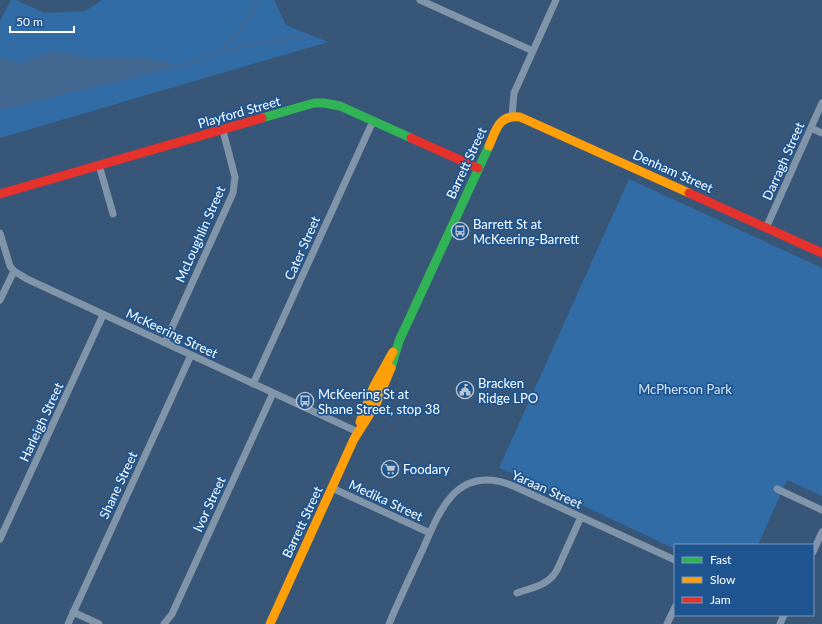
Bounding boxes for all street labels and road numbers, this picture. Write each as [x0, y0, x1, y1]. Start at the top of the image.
street label: Playford Street [196, 93, 282, 131]
street label: Darragh Street [759, 119, 807, 202]
street label: Barrett Street [442, 124, 490, 201]
street label: Denham Street [631, 146, 716, 196]
street label: McLoughlin Street [172, 183, 229, 285]
street label: Cater Street [281, 213, 323, 283]
street label: McKeering Street [124, 305, 221, 361]
street label: Harleigh Street [16, 380, 66, 464]
street label: Shane Street [95, 449, 141, 521]
street label: Yaraan Street [509, 466, 585, 512]
street label: Ivor Street [189, 473, 229, 534]
street label: Medika Street [346, 476, 426, 524]
street label: Barrett Street [278, 483, 326, 560]

